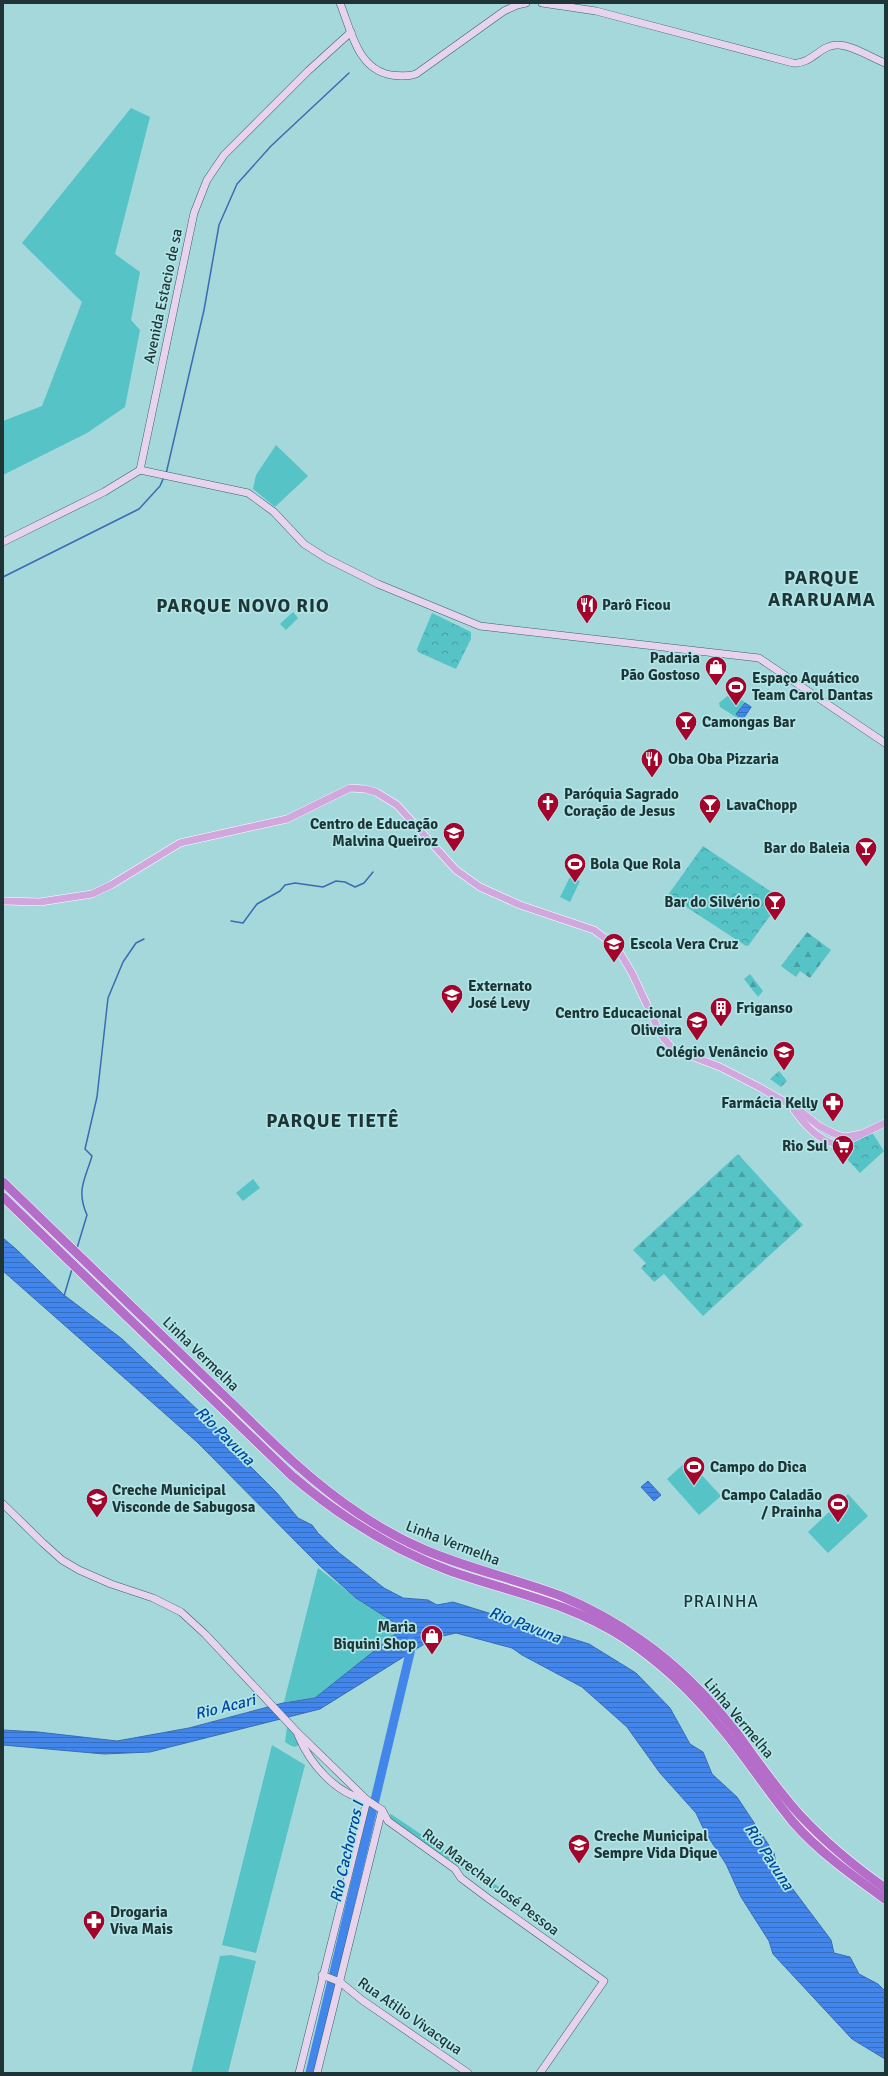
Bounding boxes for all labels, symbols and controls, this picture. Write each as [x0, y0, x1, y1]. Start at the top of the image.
street label: Avenida Estacio de sa [140, 227, 186, 365]
district label: PARQUE ARARUAMA [768, 566, 876, 612]
restaurant icon: Parô Ficou [574, 592, 600, 625]
district label: PARQUE NOVO RIO [156, 594, 330, 618]
place label: Parô Ficou [602, 596, 671, 614]
place label: Padaria Pão Gostoso [621, 649, 700, 684]
shop icon: Padaria Pão Gostoso [703, 654, 729, 687]
place label: Espaço Aquático Team Carol Dantas [752, 669, 873, 704]
sports icon: Espaço Aquático Team Carol Dantas [723, 674, 749, 707]
bar icon: Camongas Bar [673, 709, 699, 742]
place label: Camongas Bar [702, 713, 796, 731]
restaurant icon: Oba Oba Pizzaria [639, 746, 665, 779]
place label: Oba Oba Pizzaria [668, 750, 779, 768]
place label: Paróquia Sagrado Coração de Jesus [564, 785, 679, 820]
church icon: Paróquia Sagrado Coração de Jesus [535, 790, 561, 823]
bar icon: LavaChopp [697, 792, 723, 825]
place label: LavaChopp [726, 796, 797, 814]
place label: Centro de Educação Malvina Queiroz [310, 815, 438, 850]
school or university icon: Centro de Educação Malvina Queiroz [441, 820, 467, 853]
bar icon: Bar do Baleia [853, 835, 879, 868]
place label: Bar do Baleia [764, 839, 850, 857]
sports icon: Bola Que Rola [562, 851, 588, 884]
place label: Bola Que Rola [590, 855, 681, 873]
bar icon: Bar do Silvério [762, 889, 788, 922]
place label: Bar do Silvério [664, 893, 760, 911]
school or university icon: Escola Vera Cruz [601, 931, 627, 964]
place label: Escola Vera Cruz [630, 935, 739, 953]
place label: Externato José Levy [468, 977, 532, 1012]
school or university icon: Externato José Levy [439, 982, 465, 1015]
building icon: Friganso [708, 995, 734, 1028]
place label: Friganso [736, 999, 793, 1017]
place label: Centro Educacional Oliveira [555, 1004, 682, 1039]
school or university icon: Centro Educacional Oliveira [684, 1009, 710, 1042]
school or university icon: Colégio Venâncio [771, 1039, 797, 1072]
place label: Colégio Venâncio [656, 1043, 768, 1061]
pharmacy icon: Farmácia Kelly [820, 1090, 846, 1123]
place label: Farmácia Kelly [721, 1094, 819, 1112]
district label: PARQUE TIETÊ [266, 1109, 400, 1133]
supermarket icon: Rio Sul [830, 1133, 856, 1166]
place label: Rio Sul [782, 1137, 828, 1155]
street label: Linha Vermelha [159, 1313, 243, 1395]
water label: Rio Pavuna [191, 1402, 259, 1470]
sports icon: Campo do Dica [681, 1454, 707, 1487]
place label: Campo do Dica [710, 1458, 807, 1476]
place label: Creche Municipal Visconde de Sabugosa [112, 1481, 256, 1516]
school or university icon: Creche Municipal Visconde de Sabugosa [84, 1486, 110, 1519]
place label: Campo Caladão / Prainha [721, 1486, 822, 1521]
sports icon: Campo Caladão / Prainha [825, 1491, 851, 1524]
street label: Linha Vermelha [403, 1517, 503, 1569]
district label: PRAINHA [683, 1591, 759, 1612]
water label: Rio Pavuna [486, 1602, 565, 1648]
place label: Maria Biquini Shop [333, 1618, 416, 1653]
shop icon: Maria Biquini Shop [419, 1623, 445, 1656]
street label: Linha Vermelha [700, 1674, 778, 1762]
water label: Rio Acari [193, 1689, 259, 1724]
water label: Rio Cachorros I [326, 1798, 369, 1904]
water label: Rio Pavuna [740, 1820, 798, 1895]
street label: Rua Marechal José Pessoa [419, 1825, 563, 1939]
place label: Creche Municipal Sempre Vida Dique [594, 1827, 717, 1862]
school or university icon: Creche Municipal Sempre Vida Dique [566, 1832, 592, 1865]
place label: Drogaria Viva Mais [110, 1903, 173, 1938]
pharmacy icon: Drogaria Viva Mais [81, 1908, 107, 1941]
street label: Rua Atilio Vivacqua [354, 1973, 466, 2059]

